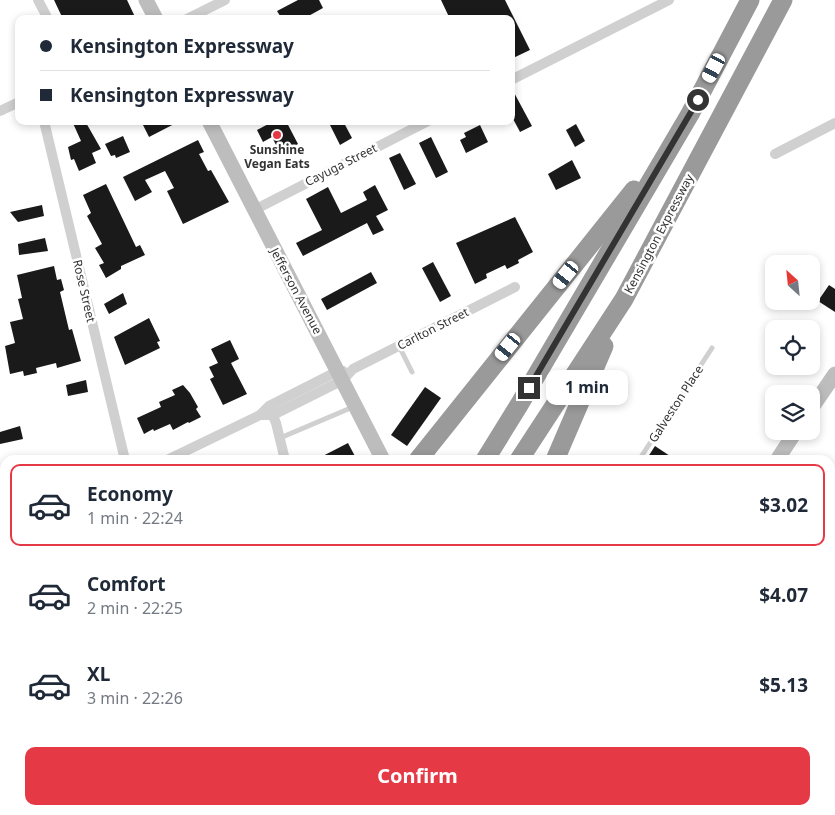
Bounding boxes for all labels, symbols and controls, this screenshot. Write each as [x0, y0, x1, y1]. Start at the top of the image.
text: Kensington Expressway [70, 33, 294, 59]
car [700, 51, 727, 85]
text: Kensington Expressway [70, 82, 294, 108]
route start [687, 89, 709, 111]
marker: Sunshine Vegan Eats [271, 129, 283, 141]
street label: Cayuga Street [302, 139, 380, 190]
place label: Sunshine Vegan Eats [244, 141, 310, 172]
street label: Kensington Expressway [620, 170, 698, 296]
street label: Jefferson Avenue [266, 244, 327, 337]
north arrow [765, 255, 820, 310]
map controls [765, 255, 820, 440]
street label: Rose Street [69, 258, 100, 325]
car [550, 259, 581, 291]
street label: Carlton Street [394, 303, 472, 354]
button: locate [765, 320, 820, 375]
car [492, 331, 523, 363]
street label: Galveston Place [644, 362, 707, 446]
callout: 1 min [546, 370, 629, 406]
text: 1 min [565, 376, 609, 398]
route end [518, 377, 540, 399]
button: layers [765, 385, 820, 440]
text: Economy [87, 481, 173, 507]
icon: car [27, 483, 72, 528]
text: $3.02 [759, 492, 808, 518]
text: 1 min · 22:24 [87, 507, 183, 529]
text: Comfort [87, 571, 166, 597]
icon: car [27, 573, 72, 618]
text: $4.07 [759, 582, 808, 608]
text: 2 min · 22:25 [87, 597, 183, 619]
text: XL [87, 661, 110, 687]
icon: car [27, 663, 72, 708]
text: $5.13 [759, 672, 808, 698]
text: 3 min · 22:26 [87, 687, 183, 709]
button: Confirm [25, 747, 810, 805]

